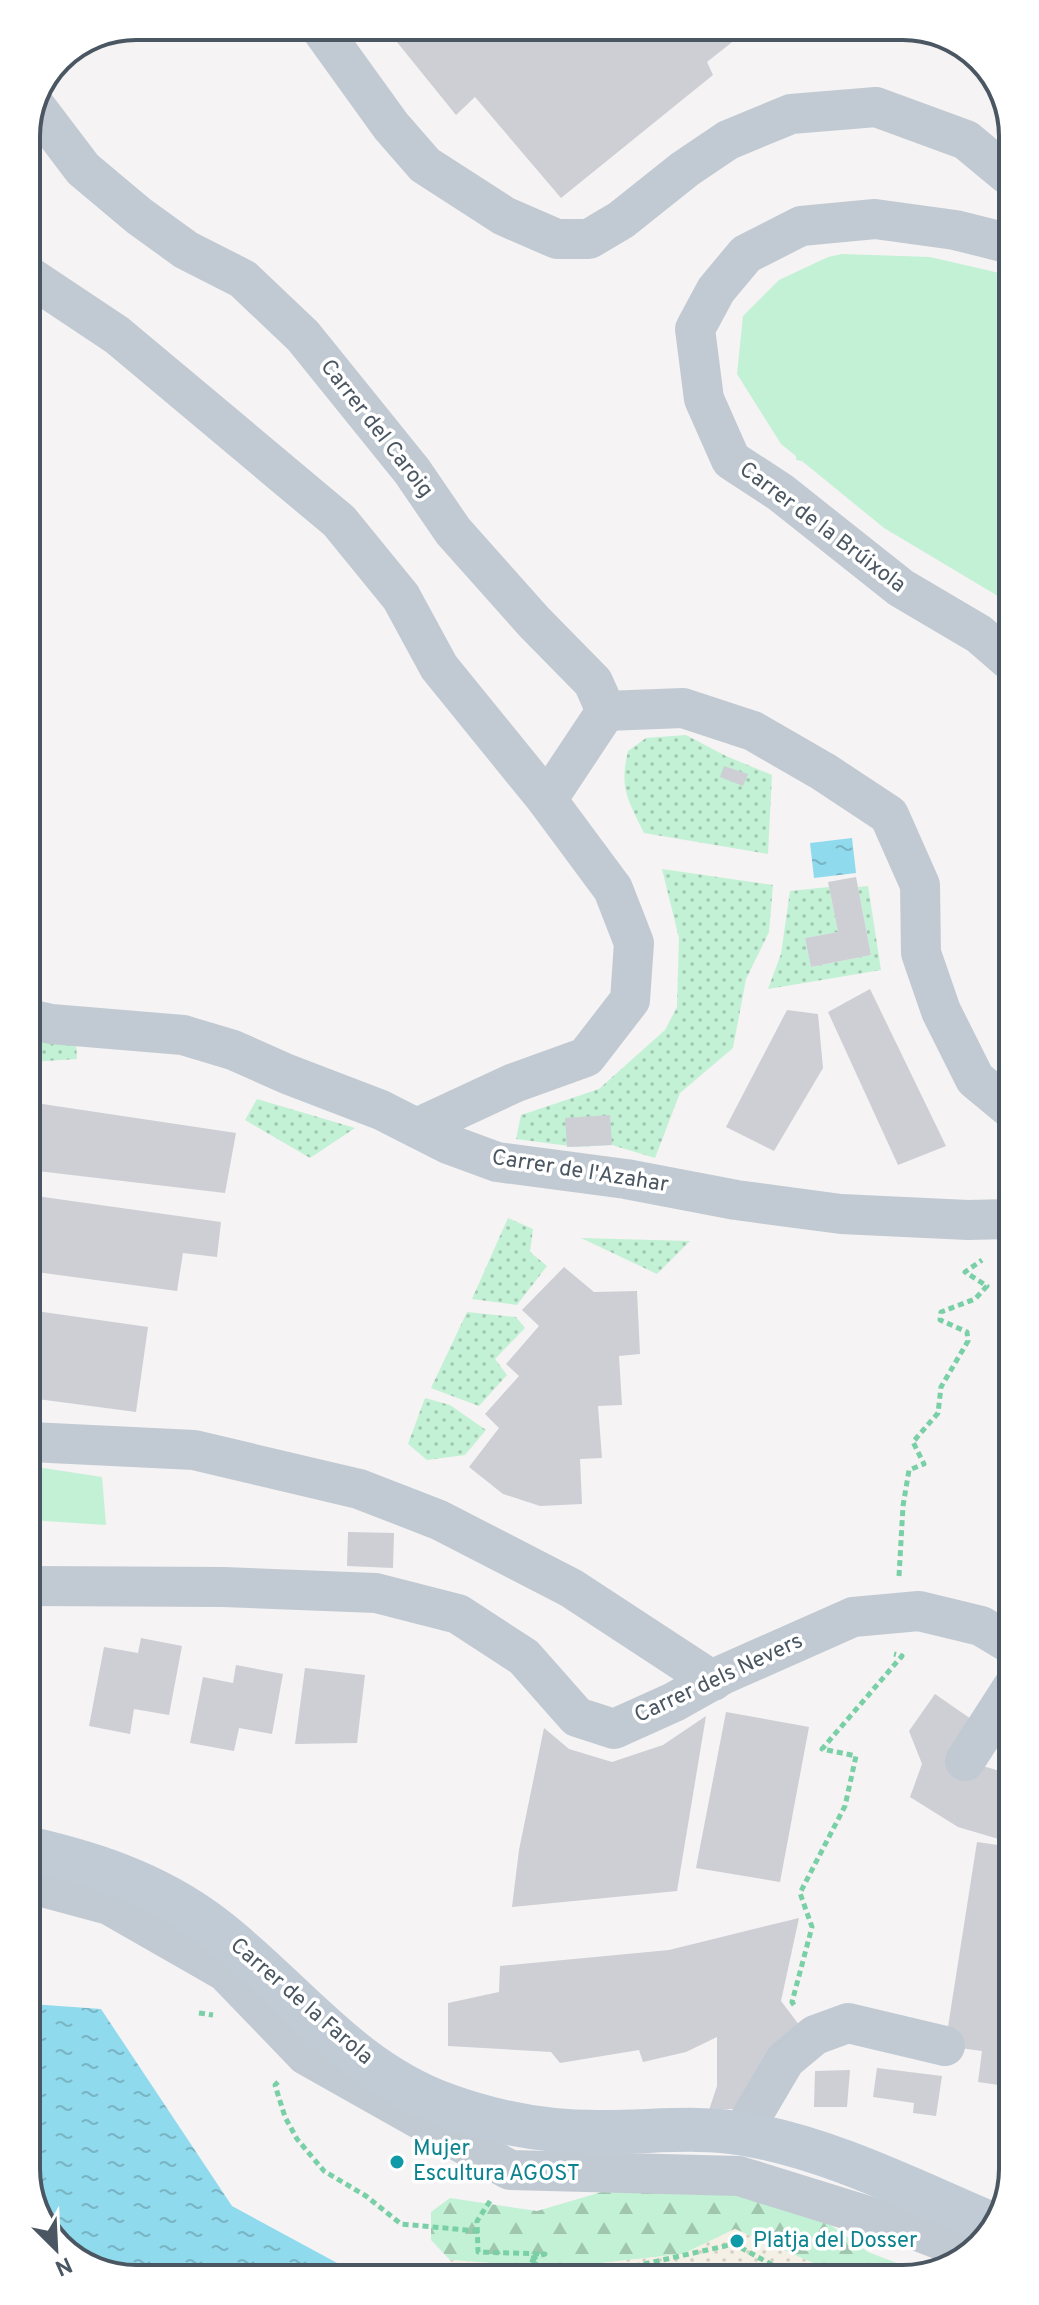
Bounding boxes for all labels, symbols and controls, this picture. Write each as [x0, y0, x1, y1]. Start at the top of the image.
street label: Carrer del Caroig [314, 355, 438, 503]
street label: Carrer de la Brúixola [733, 457, 911, 599]
street label: Carrer de l'Azahar [490, 1145, 671, 1199]
street label: Carrer dels Nevers [631, 1628, 807, 1730]
street label: Carrer de la Farola [224, 1933, 378, 2071]
place label: Mujer Escultura AGOST [413, 2136, 580, 2188]
marker: Mujer Escultura AGOST [388, 2153, 406, 2171]
north arrow [16, 2209, 96, 2289]
place label: Platja del Dosser [753, 2228, 918, 2255]
marker: Platja del Dosser [728, 2232, 746, 2250]
text: N [50, 2249, 76, 2281]

